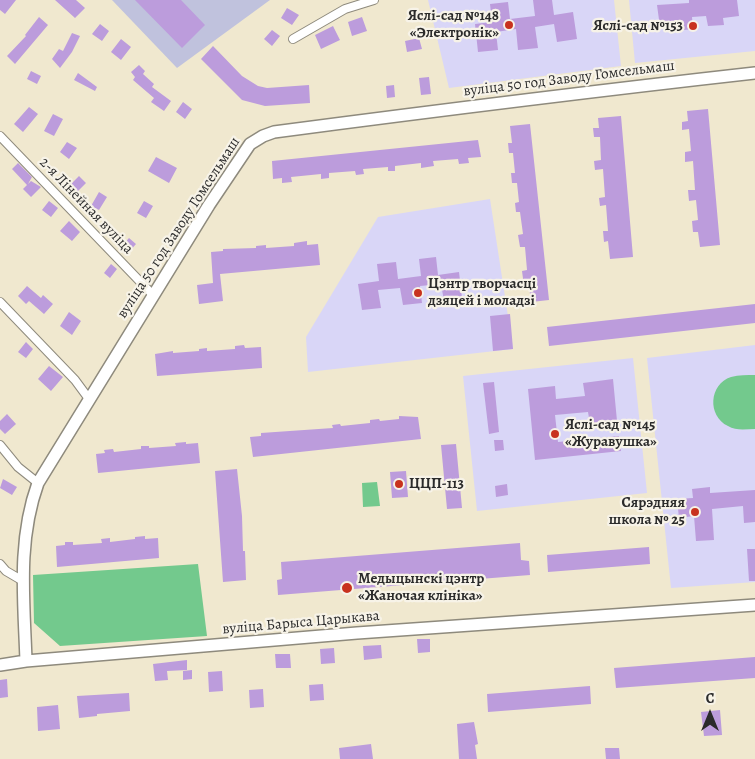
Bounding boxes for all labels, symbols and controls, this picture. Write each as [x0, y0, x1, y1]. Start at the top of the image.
place label: Яслі-сад №148 «Электронік» [408, 7, 499, 42]
place label: Яслі-сад №153 [593, 17, 683, 35]
marker: Яслі-сад №148 «Электронік» [503, 19, 515, 31]
marker: Яслі-сад №153 [687, 20, 699, 32]
street label: вуліца 50 год Заводу Гомсельмаш [462, 57, 676, 101]
street label: вуліца 50 год Заводу Гомсельмаш [114, 134, 244, 322]
street label: 2-я Лінейная вуліца [35, 154, 137, 258]
place label: Цэнтр творчасці дзяцей і моладзі [428, 275, 536, 310]
marker: Цэнтр творчасці дзяцей і моладзі [412, 287, 424, 299]
place label: Яслі-сад №145 «Журавушка» [565, 416, 657, 451]
marker: Яслі-сад №145 «Журавушка» [549, 428, 561, 440]
place label: ЦЦП-113 [409, 475, 464, 493]
marker: ЦЦП-113 [393, 478, 405, 490]
place label: Сярэдняя школа № 25 [609, 494, 685, 529]
marker: Сярэдняя школа № 25 [689, 506, 701, 518]
place label: Медыцынскі цэнтр «Жаночая клініка» [358, 570, 484, 605]
marker: Медыцынскі цэнтр «Жаночая клініка» [340, 581, 354, 595]
street label: вуліца Барыса Царыкава [222, 607, 380, 639]
north arrow [685, 689, 735, 739]
text: С [706, 689, 714, 708]

